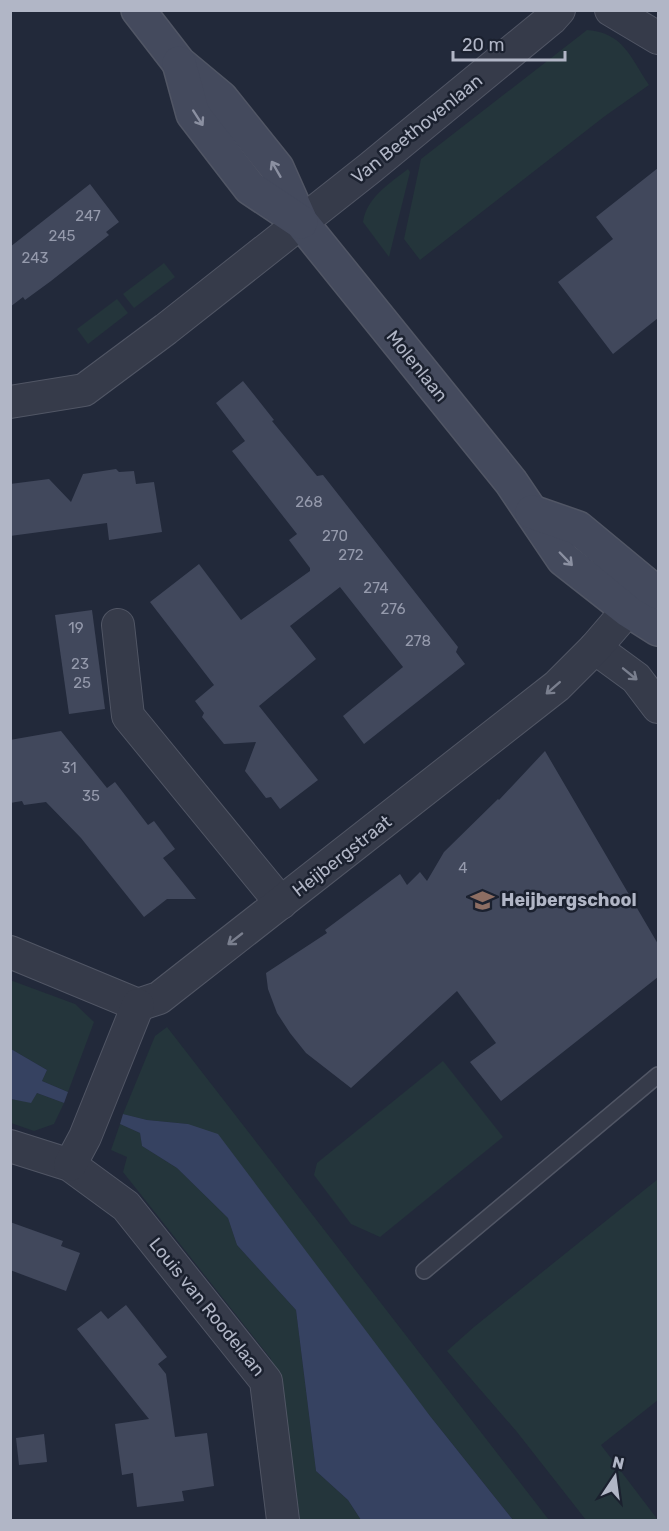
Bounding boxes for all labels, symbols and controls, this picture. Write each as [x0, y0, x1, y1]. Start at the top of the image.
scale bar [453, 24, 566, 62]
text: 20 m [462, 34, 504, 56]
street label: Van Beethovenlaan [347, 69, 487, 189]
one-way arrow [191, 110, 204, 127]
one-way arrow [270, 161, 282, 178]
house number: 247 [75, 207, 101, 225]
house number: 245 [49, 227, 76, 245]
house number: 243 [22, 249, 49, 267]
street label: Molenlaan [382, 326, 452, 406]
house number: 268 [295, 493, 323, 511]
house number: 270 [322, 527, 348, 545]
house number: 272 [338, 546, 364, 564]
one-way arrow [558, 552, 573, 567]
house number: 274 [363, 579, 389, 597]
house number: 276 [380, 600, 406, 618]
house number: 19 [68, 619, 84, 637]
house number: 278 [405, 632, 431, 650]
house number: 23 [71, 655, 89, 673]
one-way arrow [622, 668, 638, 681]
house number: 25 [73, 674, 91, 692]
one-way arrow [545, 682, 561, 695]
house number: 31 [61, 759, 77, 777]
house number: 35 [82, 787, 100, 805]
street label: Heijbergstraat [288, 810, 396, 902]
house number: 4 [458, 859, 468, 877]
school or university icon: Heijbergschool [470, 887, 496, 913]
place label: Heijbergschool [501, 889, 637, 911]
one-way arrow [227, 933, 243, 946]
street label: Louis van Roodelaan [144, 1233, 270, 1381]
north arrow [585, 1447, 645, 1507]
text: N [611, 1452, 626, 1473]

